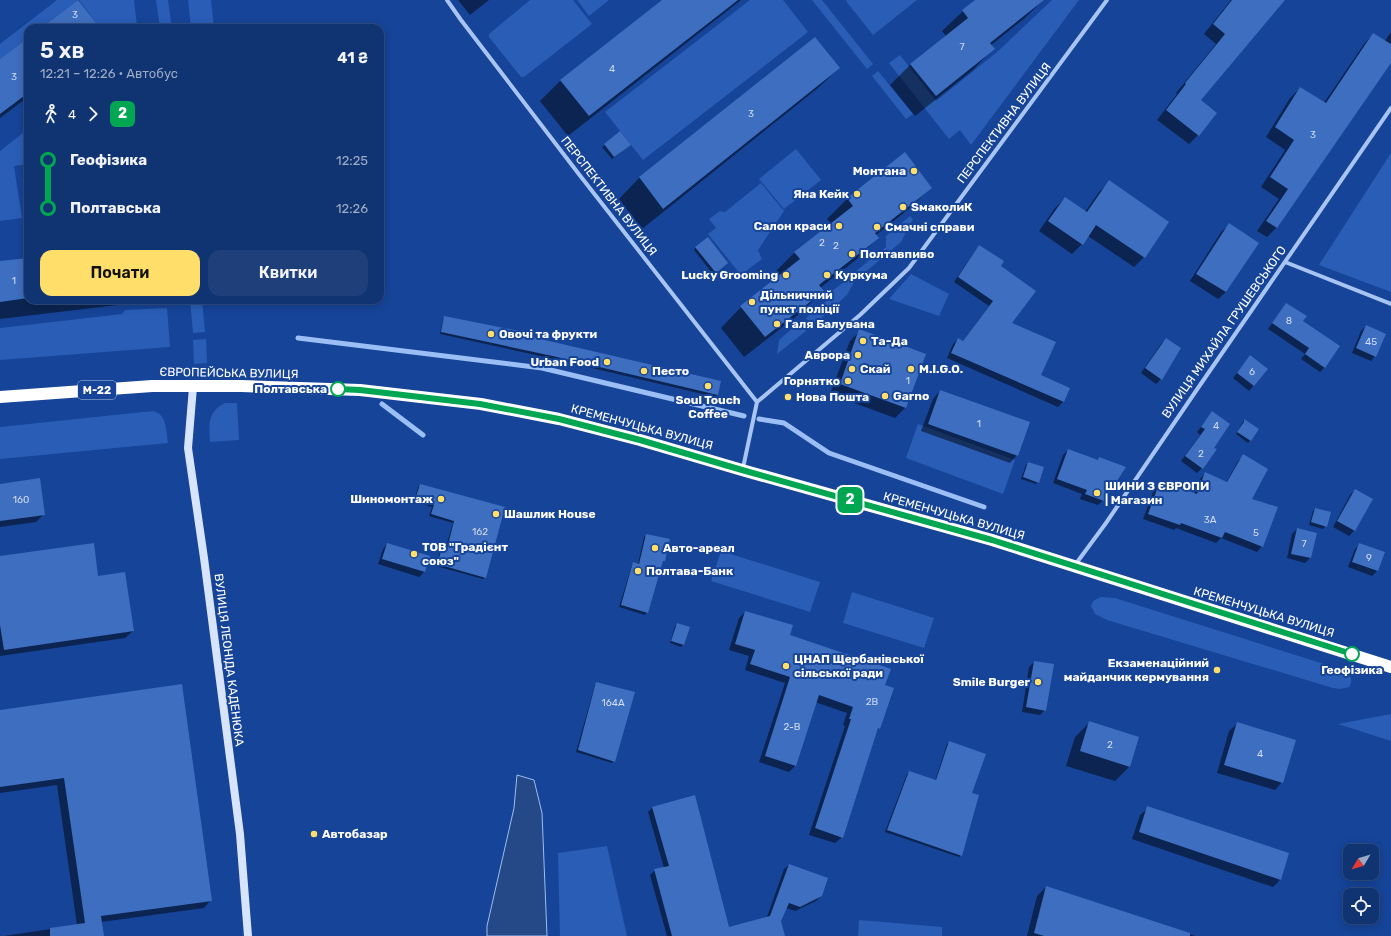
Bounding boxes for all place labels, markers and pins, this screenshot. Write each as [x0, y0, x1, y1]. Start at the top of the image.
place label: Монтана [853, 164, 906, 178]
marker: Монтана [909, 166, 919, 176]
place label: Яна Кейк [793, 187, 850, 201]
marker: Яна Кейк [852, 189, 862, 199]
place label: SмаколиК [911, 200, 973, 214]
marker: SмаколиК [898, 202, 908, 212]
place label: Салон краси [754, 219, 831, 233]
place label: Смачні справи [885, 220, 975, 234]
marker: Салон краси [834, 221, 844, 231]
marker: Смачні справи [872, 222, 882, 232]
place label: Полтавпиво [860, 247, 934, 261]
marker: Полтавпиво [847, 249, 857, 259]
place label: Lucky Grooming [681, 268, 778, 282]
place label: Куркума [835, 268, 888, 282]
marker: Lucky Grooming [781, 270, 791, 280]
marker: Куркума [822, 270, 832, 280]
place label: Дільничний пункт поліції [760, 288, 840, 316]
marker: Дільничний пункт поліції [747, 297, 757, 307]
place label: Галя Балувана [785, 317, 875, 331]
marker: Галя Балувана [772, 319, 782, 329]
place label: Овочі та фрукти [499, 327, 598, 341]
marker: Овочі та фрукти [486, 329, 496, 339]
place label: Та-Да [871, 334, 908, 348]
marker: Та-Да [858, 336, 868, 346]
place label: Аврора [805, 348, 850, 362]
marker: Аврора [853, 350, 863, 360]
place label: Urban Food [530, 355, 599, 369]
marker: Urban Food [602, 357, 612, 367]
place label: Скай [860, 362, 891, 376]
place label: M.I.G.O. [919, 362, 963, 376]
place label: Песто [652, 364, 689, 378]
marker: Скай [847, 364, 857, 374]
marker: M.I.G.O. [906, 364, 916, 374]
marker: Песто [639, 366, 649, 376]
place label: Горнятко [784, 374, 840, 388]
marker: Горнятко [843, 376, 853, 386]
marker: Полтавська [330, 381, 346, 397]
marker: Soul Touch Coffee [703, 381, 713, 391]
place label: Полтавська [254, 382, 327, 396]
place label: Garno [893, 389, 929, 403]
place label: Нова Пошта [796, 390, 869, 404]
marker: Garno [880, 391, 890, 401]
marker: Нова Пошта [783, 392, 793, 402]
place label: Soul Touch Coffee [675, 393, 741, 421]
place label: ШИНИ З ЄВРОПИ | Магазин [1105, 479, 1209, 507]
marker: ШИНИ З ЄВРОПИ | Магазин [1092, 488, 1102, 498]
place label: Шиномонтаж [350, 492, 433, 506]
marker: Шиномонтаж [436, 494, 446, 504]
place label: Шашлик House [504, 507, 596, 521]
marker: Шашлик House [491, 509, 501, 519]
place label: ТОВ "Градієнт союз" [422, 540, 508, 568]
place label: Авто-ареал [663, 541, 735, 555]
marker: Авто-ареал [650, 543, 660, 553]
marker: ТОВ "Градієнт союз" [409, 549, 419, 559]
place label: Полтава-Банк [646, 564, 734, 578]
marker: Полтава-Банк [633, 566, 643, 576]
marker: Геофізика [1344, 646, 1360, 662]
place label: ЦНАП Щербанівської сільської ради [794, 652, 924, 680]
place label: Екзаменаційний майданчик кермування [1064, 656, 1209, 684]
marker: ЦНАП Щербанівської сільської ради [781, 661, 791, 671]
place label: Геофізика [1321, 663, 1383, 677]
marker: Екзаменаційний майданчик кермування [1212, 665, 1222, 675]
place label: Smile Burger [953, 675, 1031, 689]
marker: Smile Burger [1033, 677, 1043, 687]
place label: Автобазар [322, 827, 388, 841]
marker: Автобазар [309, 829, 319, 839]

